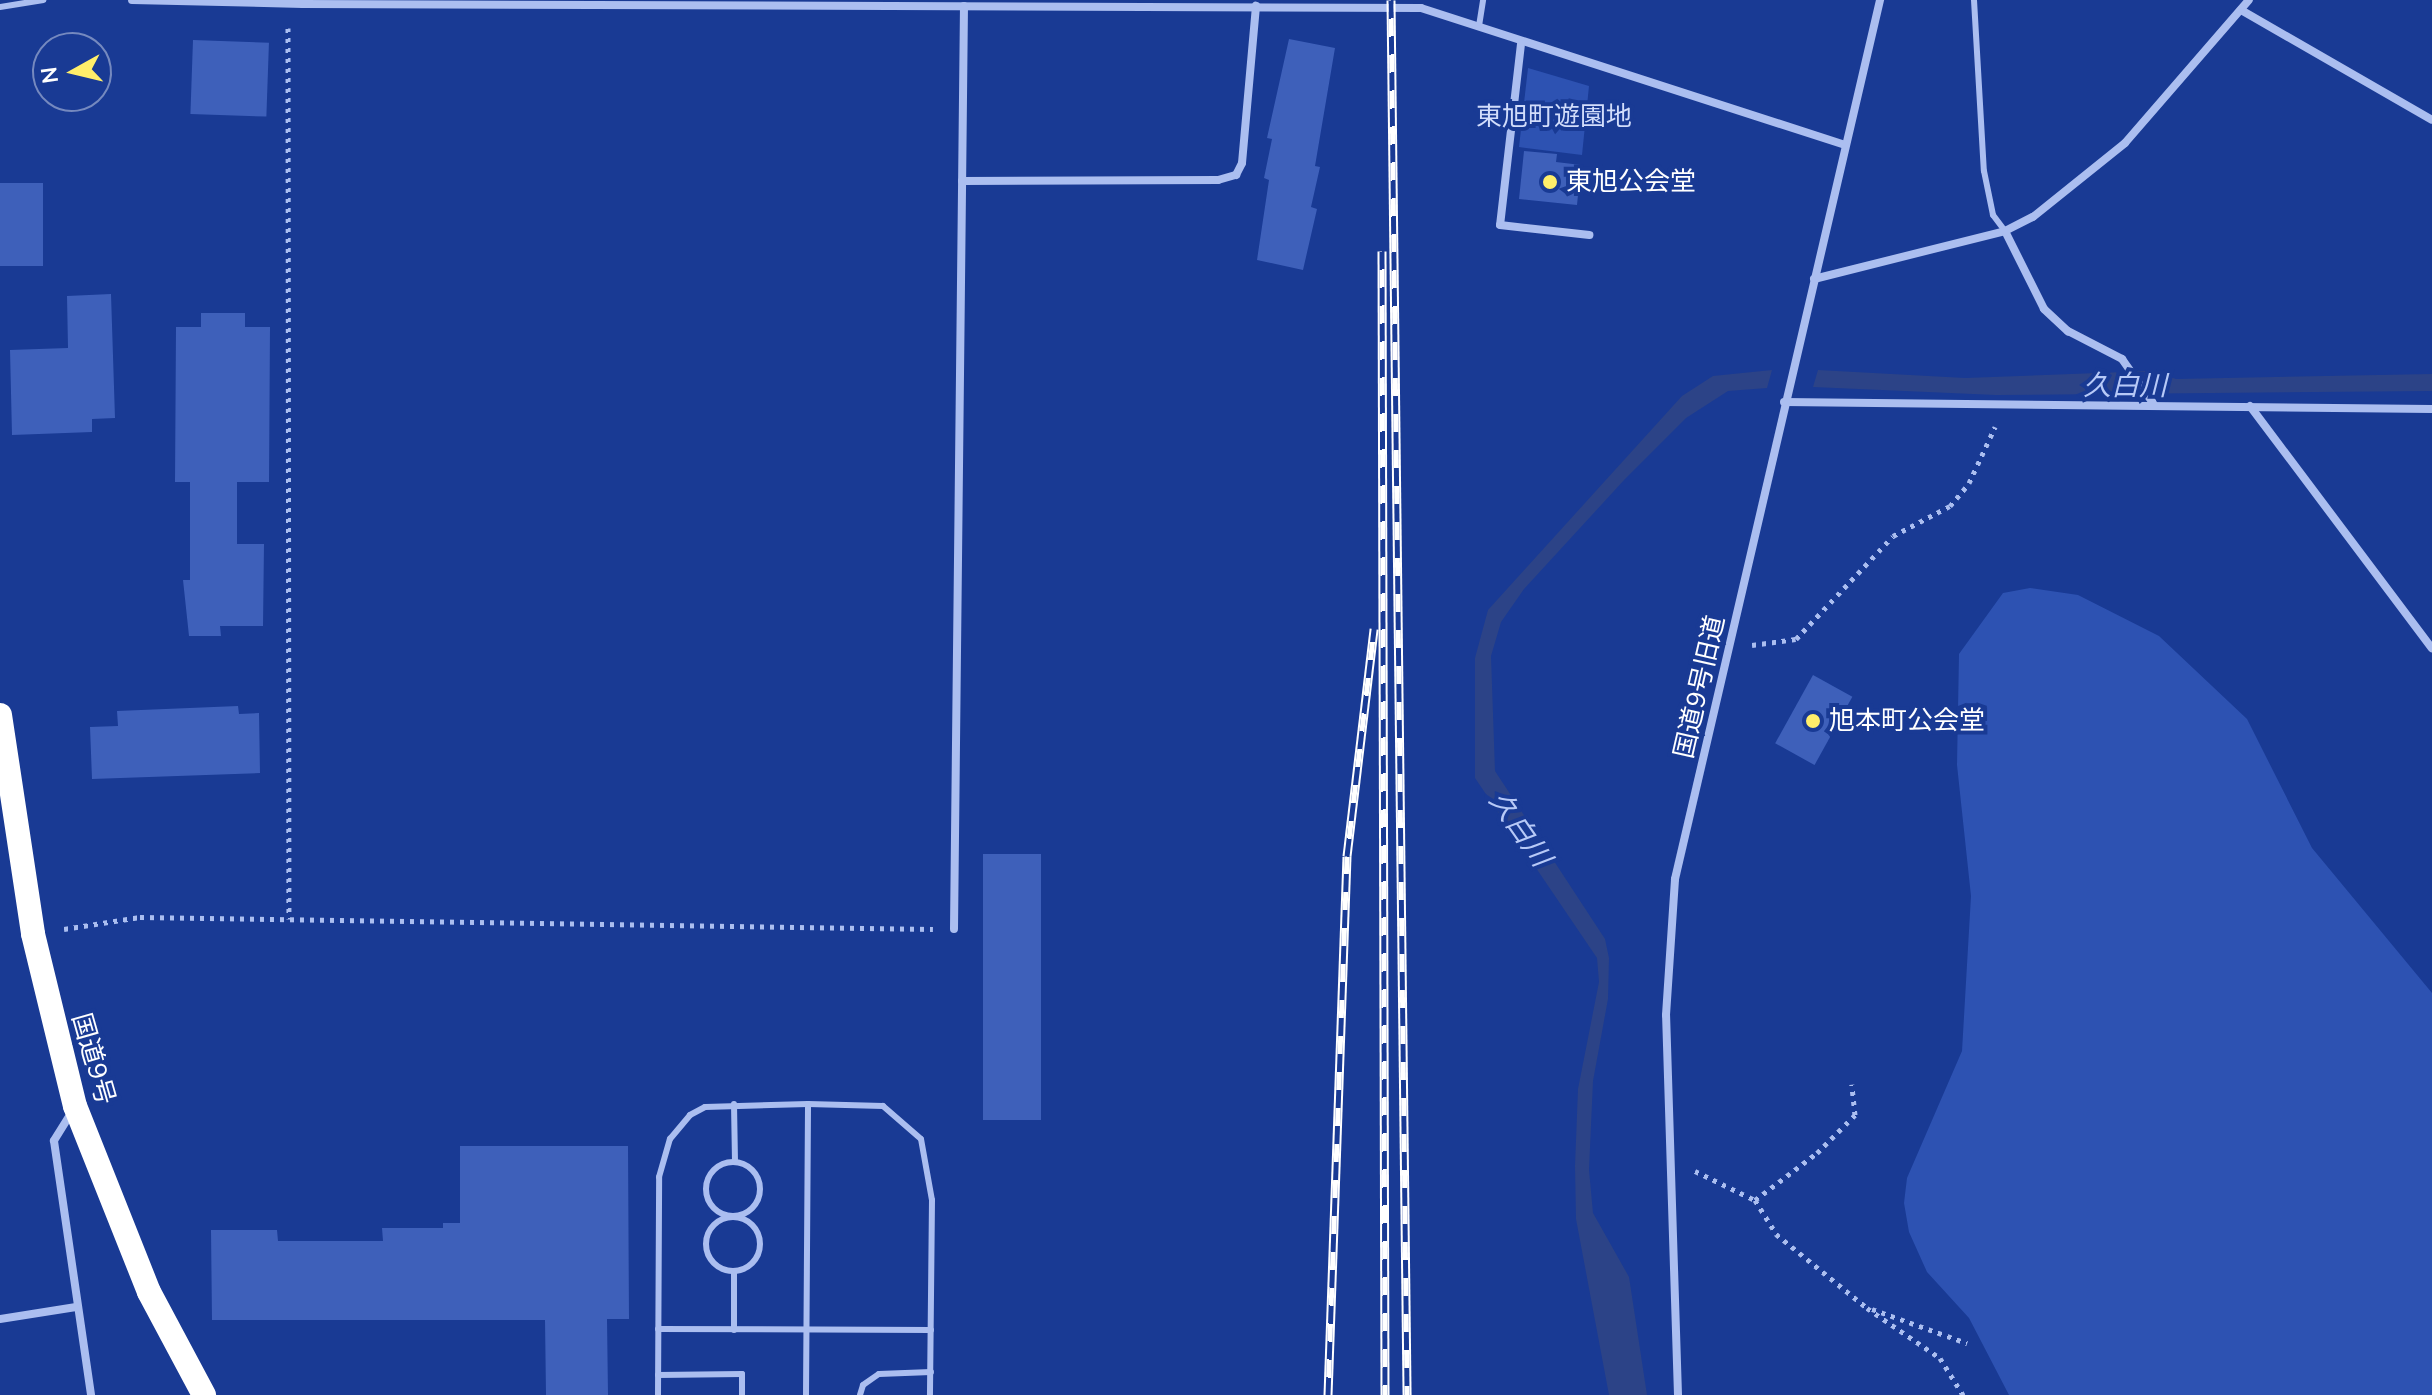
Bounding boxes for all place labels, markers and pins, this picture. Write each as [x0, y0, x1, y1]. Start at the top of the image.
place label: 東旭公会堂 [1566, 166, 1696, 198]
marker: 東旭公会堂 [1541, 173, 1559, 191]
place label: 旭本町公会堂 [1829, 705, 1985, 737]
marker: 旭本町公会堂 [1804, 712, 1822, 730]

